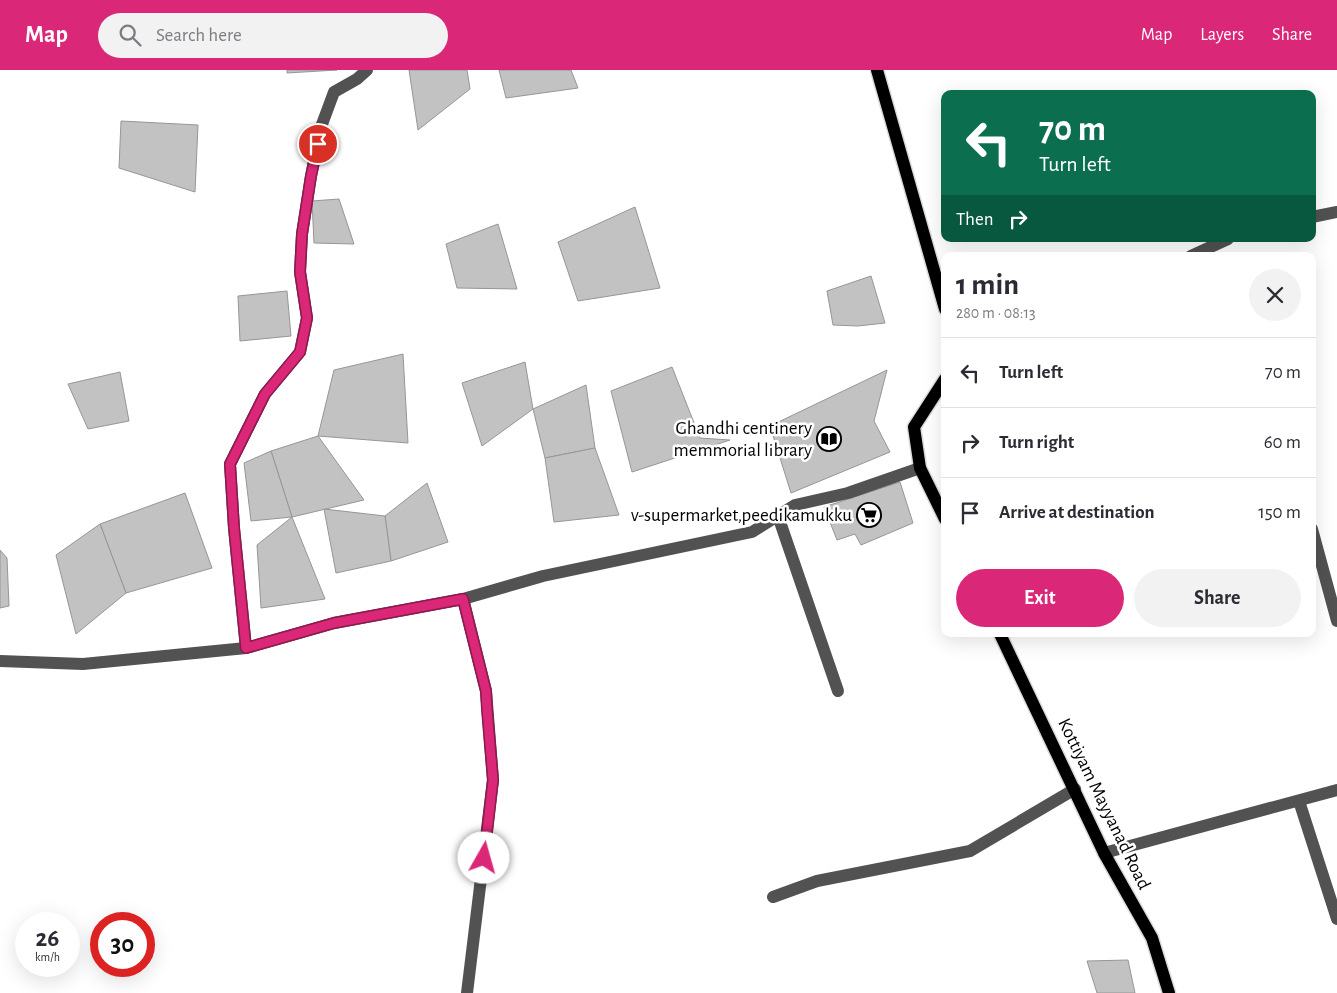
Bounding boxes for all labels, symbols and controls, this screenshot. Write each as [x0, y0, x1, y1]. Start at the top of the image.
search box [98, 13, 448, 58]
icon: search [116, 21, 144, 49]
text: Map [25, 23, 68, 47]
text: Search here [156, 26, 242, 45]
text: Map [1141, 26, 1172, 44]
text: Layers [1200, 26, 1244, 44]
text: Share [1272, 26, 1312, 44]
icon: left [956, 110, 1021, 175]
text: 70 m [1039, 112, 1106, 147]
pin [297, 123, 339, 165]
icon: arrive [304, 130, 332, 158]
text: Turn left [1039, 153, 1111, 175]
icon: right [1004, 205, 1032, 233]
text: Then [956, 210, 994, 229]
button: close [1249, 269, 1301, 321]
text: 1 min [956, 270, 1019, 300]
text: 280 m · 08:13 [956, 305, 1036, 321]
icon: left [956, 359, 984, 387]
text: Turn left [999, 363, 1063, 382]
text: 70 m [1265, 363, 1301, 382]
place label: Ghandhi centinery memmorial library [673, 419, 812, 460]
library icon: Ghandhi centinery memmorial library [816, 426, 842, 452]
icon: right [956, 429, 984, 457]
text: Turn right [999, 433, 1074, 452]
text: 60 m [1264, 433, 1301, 452]
icon: arrive [956, 499, 984, 527]
supermarket icon: v-supermarket,peedikamukku [856, 502, 882, 528]
text: Arrive at destination [999, 503, 1155, 522]
text: 150 m [1258, 503, 1301, 522]
place label: v-supermarket,peedikamukku [631, 506, 852, 525]
button: Exit [956, 569, 1124, 627]
button: Share [1134, 569, 1301, 627]
street label: Kottiyam Mayyanad Road [1054, 715, 1154, 893]
position arrow [457, 831, 509, 883]
speed limit sign: 30 [90, 912, 155, 977]
text: 26 [36, 926, 59, 951]
text: km/h [35, 951, 60, 963]

